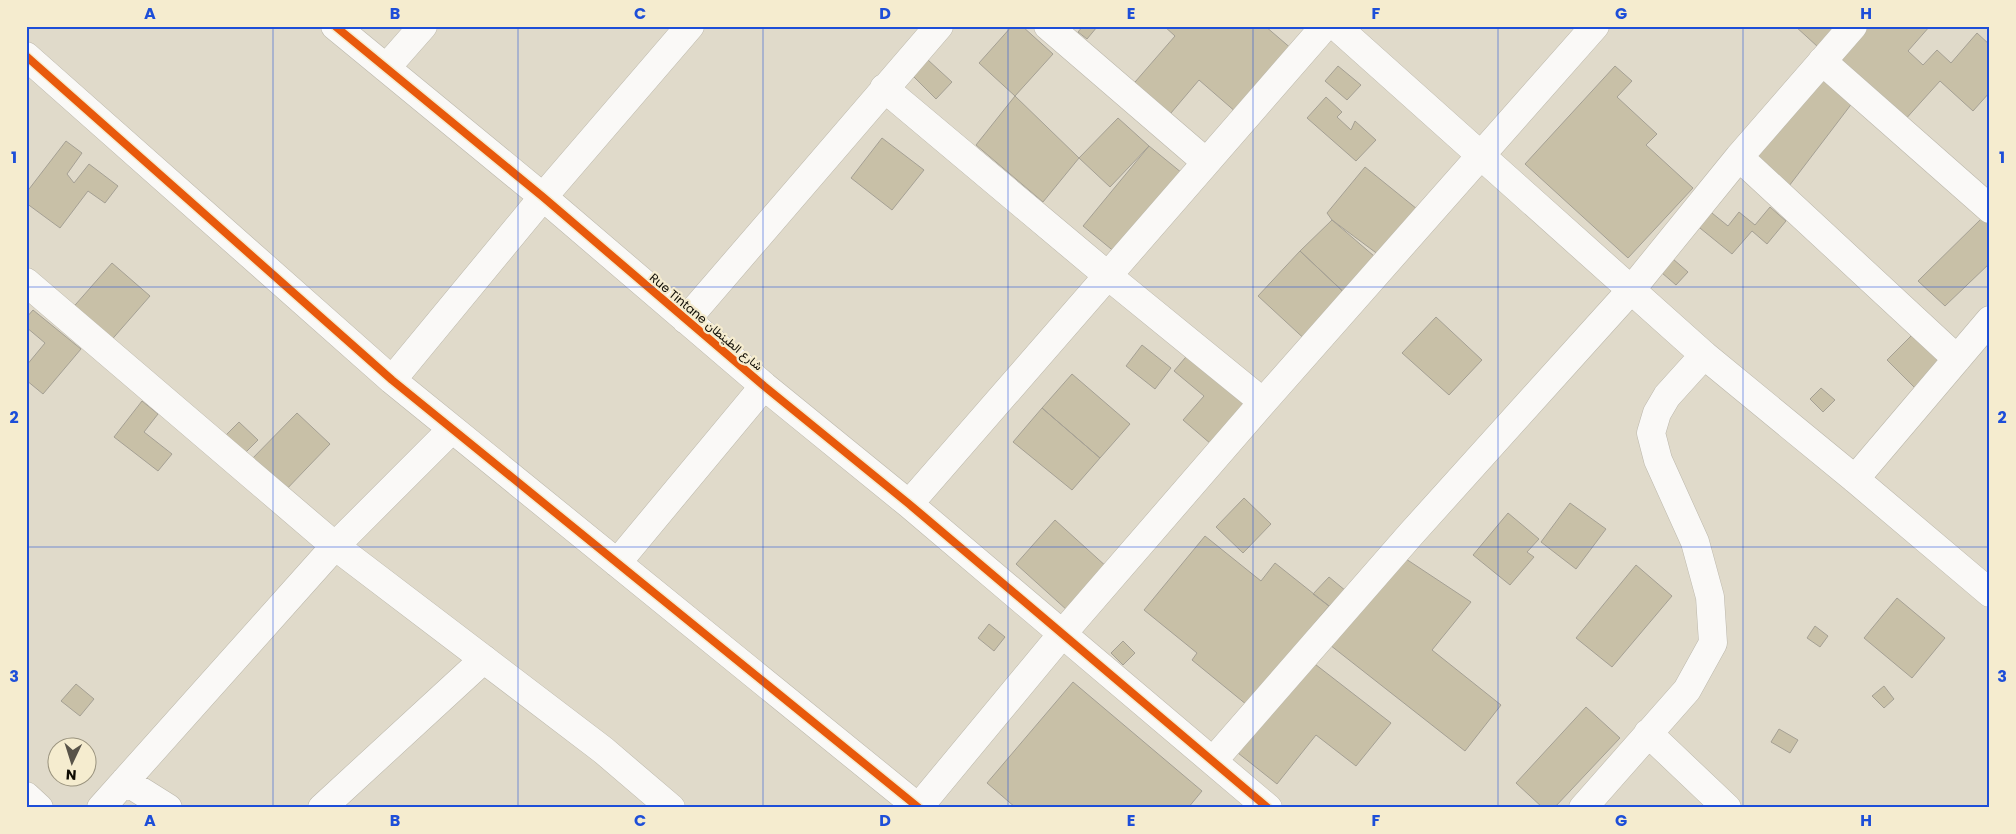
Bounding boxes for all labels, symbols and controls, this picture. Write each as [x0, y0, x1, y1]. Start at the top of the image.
text: A [144, 2, 156, 25]
text: B [390, 2, 400, 25]
text: C [634, 2, 646, 25]
text: D [879, 2, 891, 25]
text: E [1127, 2, 1135, 25]
text: F [1372, 2, 1381, 25]
text: G [1615, 2, 1627, 25]
text: H [1860, 2, 1872, 25]
text: 1 [11, 146, 17, 169]
text: 1 [1999, 146, 2005, 169]
street label: Rue Tintane شارع الطينطان [645, 269, 767, 375]
text: 2 [9, 406, 19, 429]
text: 2 [1997, 406, 2007, 429]
text: 3 [9, 665, 19, 688]
text: 3 [1997, 665, 2007, 688]
north arrow [48, 736, 98, 786]
text: N [65, 765, 77, 785]
text: A [144, 809, 156, 832]
text: B [390, 809, 400, 832]
text: C [634, 809, 646, 832]
text: D [879, 809, 891, 832]
text: E [1127, 809, 1135, 832]
text: F [1372, 809, 1381, 832]
text: G [1615, 809, 1627, 832]
text: H [1860, 809, 1872, 832]

